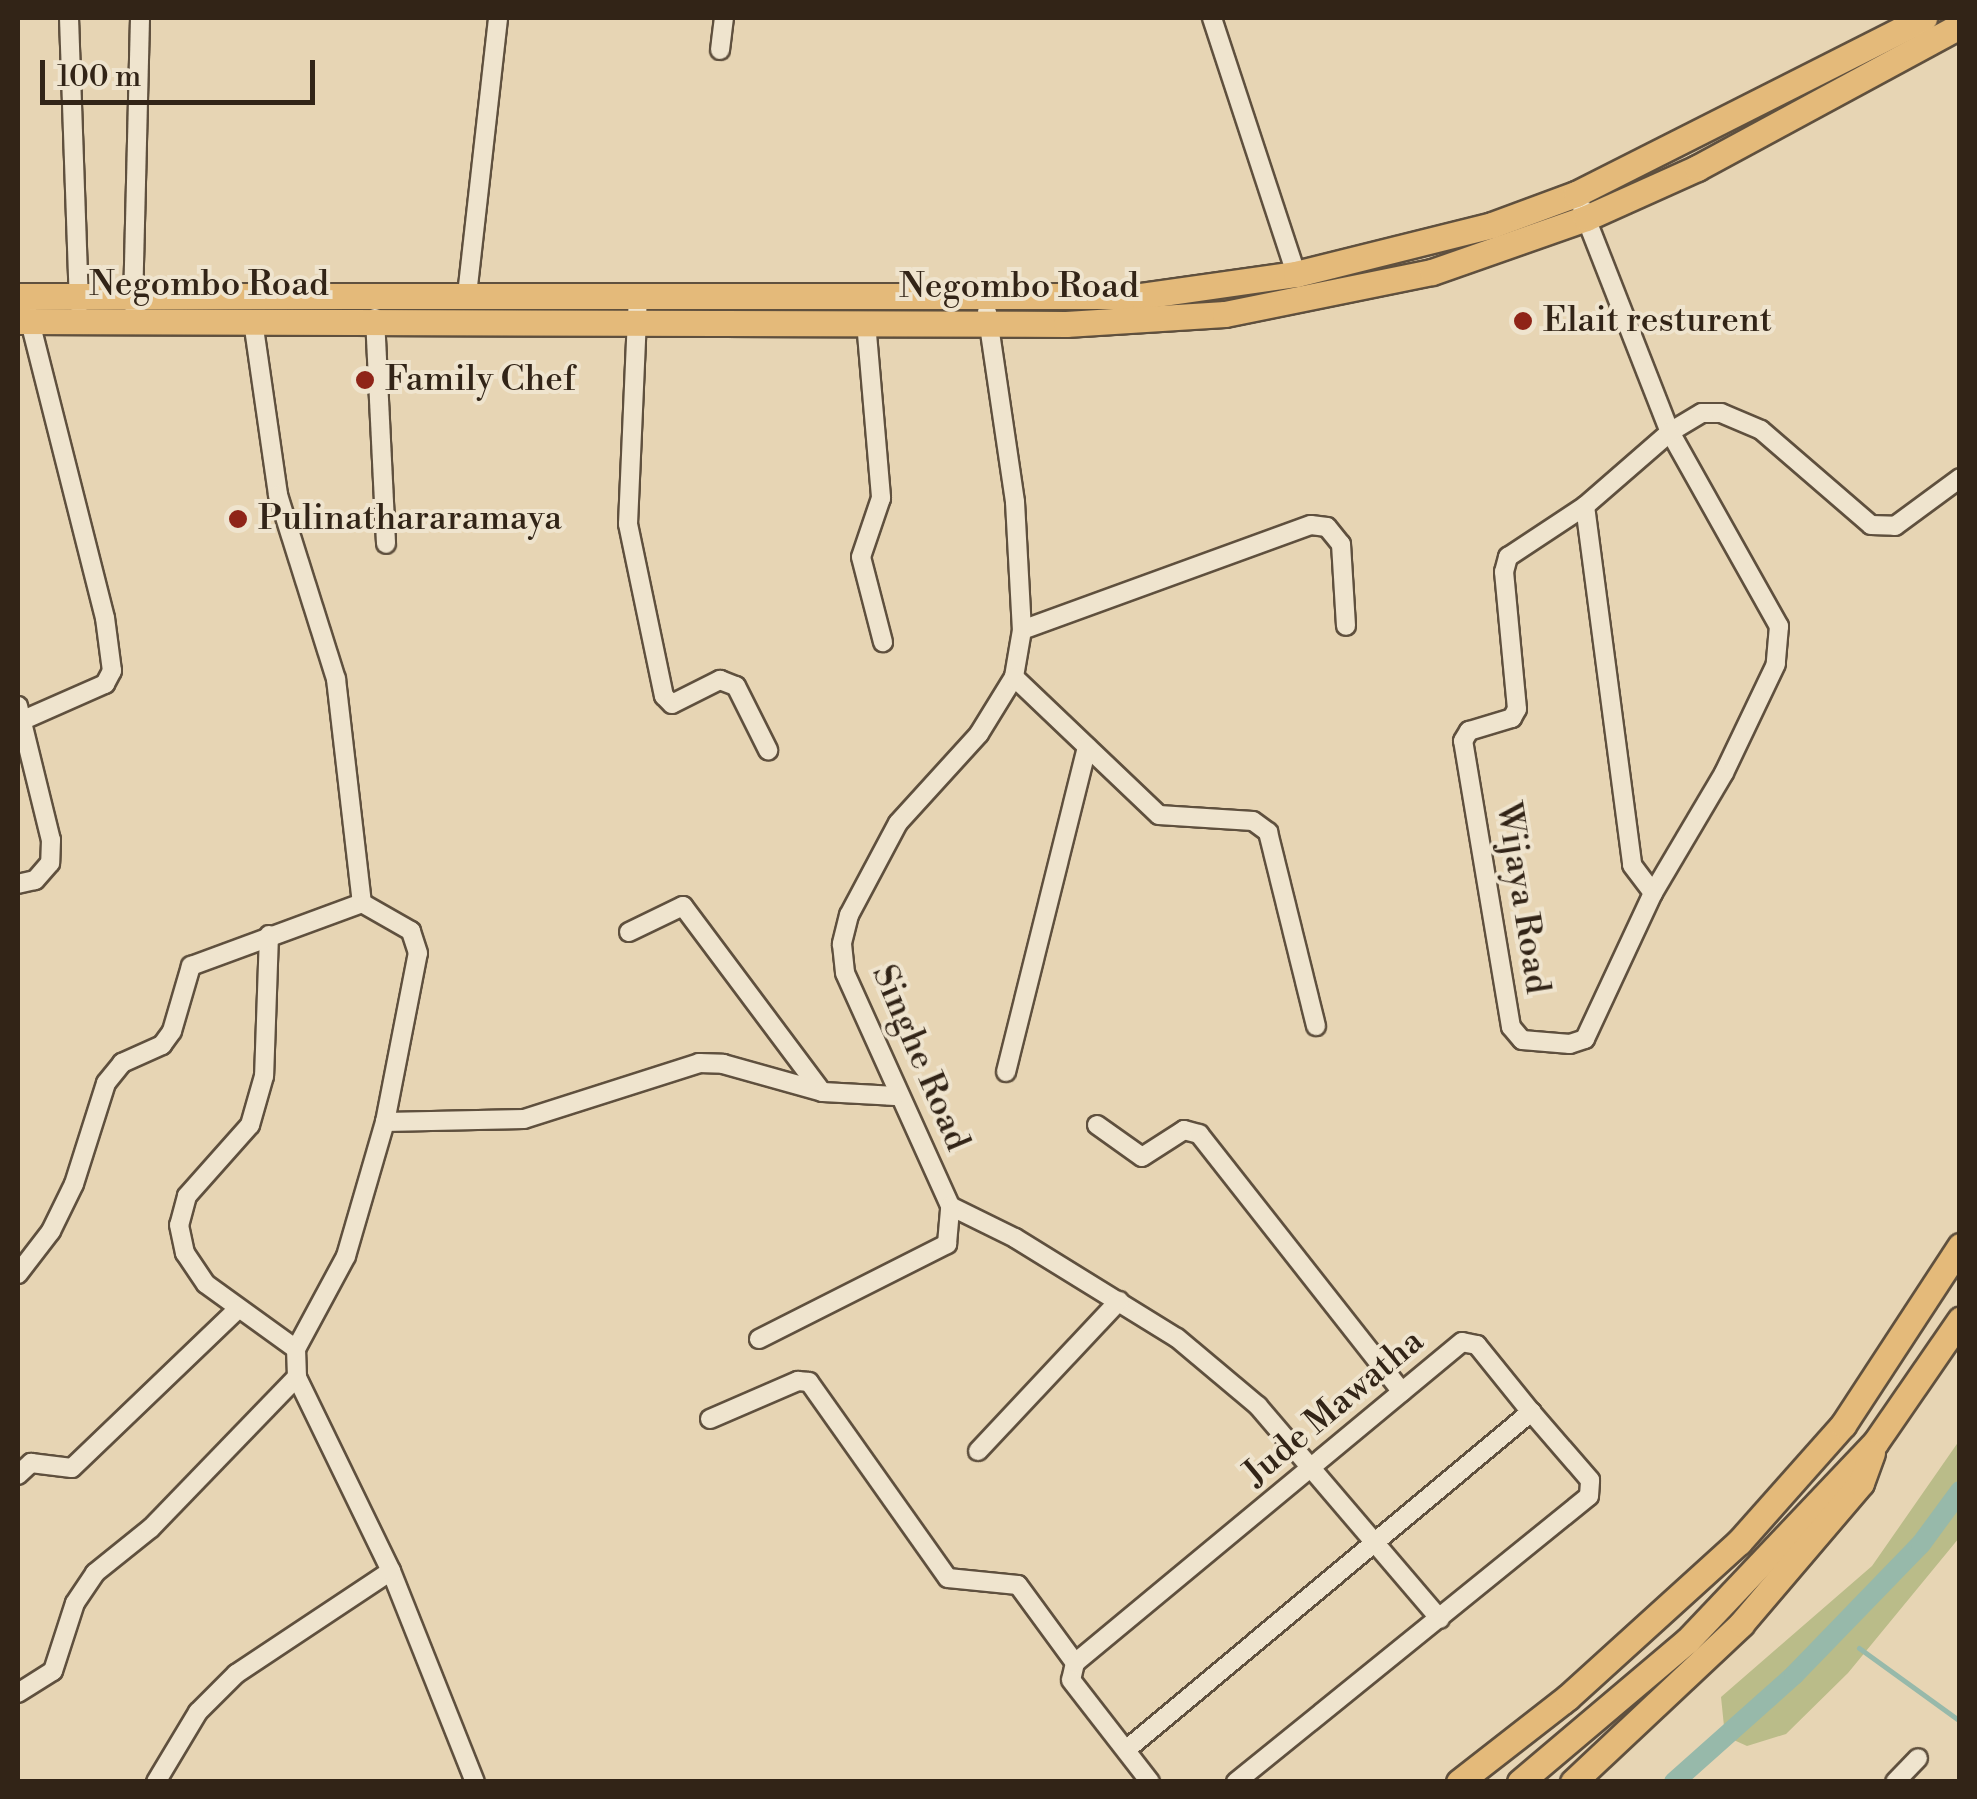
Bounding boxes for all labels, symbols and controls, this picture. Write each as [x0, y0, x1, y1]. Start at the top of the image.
scale bar [45, 40, 320, 102]
text: 100 m [57, 58, 141, 96]
street label: Negombo Road [89, 264, 329, 306]
street label: Negombo Road [899, 266, 1139, 308]
place label: Elait resturent [1543, 300, 1772, 342]
marker: Elait resturent [1512, 310, 1534, 332]
place label: Family Chef [385, 359, 576, 401]
marker: Family Chef [354, 369, 376, 391]
place label: Pulinathararamaya [258, 498, 562, 540]
marker: Pulinathararamaya [227, 508, 249, 530]
street label: Wijaya Road [1486, 799, 1558, 997]
street label: Singhe Road [862, 959, 978, 1157]
street label: Jude Mawatha [1236, 1321, 1432, 1495]

